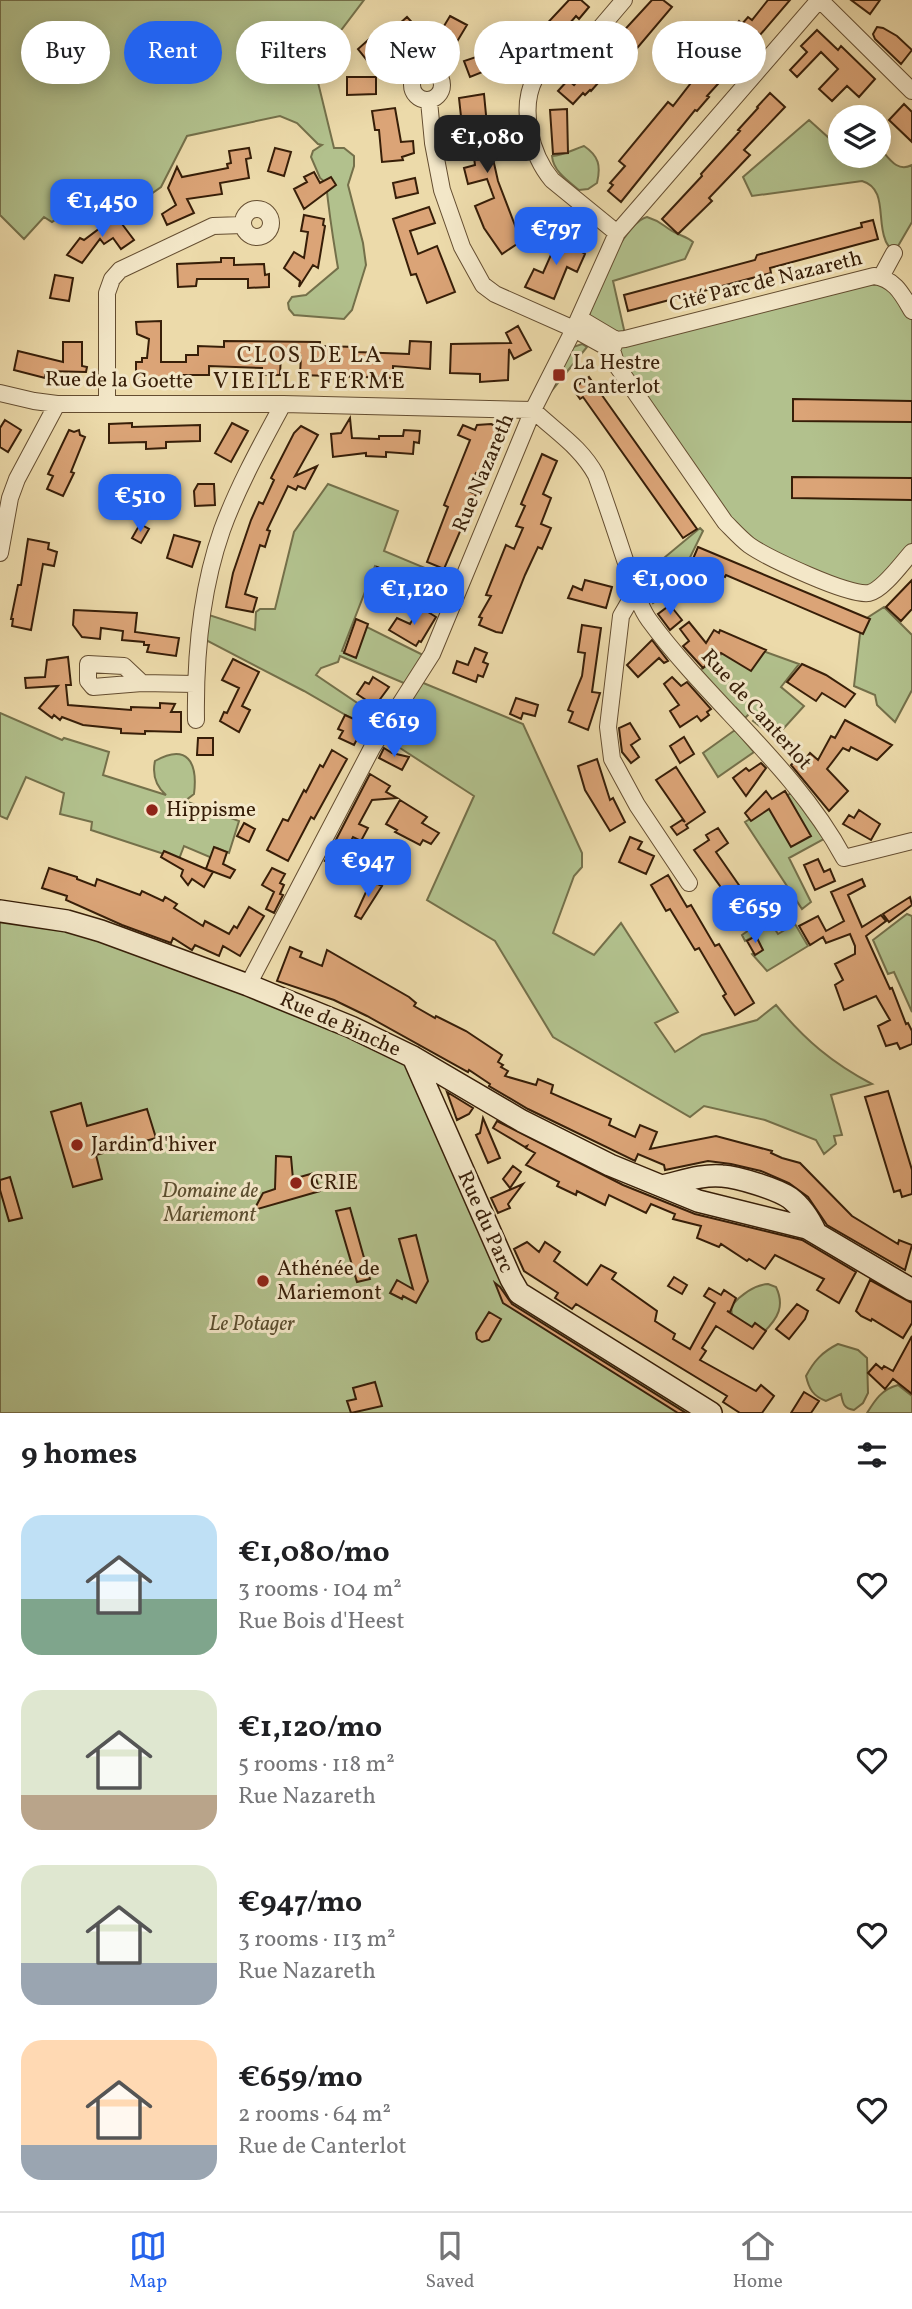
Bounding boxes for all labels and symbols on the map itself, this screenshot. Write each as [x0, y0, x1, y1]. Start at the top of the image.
pin: €1,080 [430, 116, 544, 175]
pin: €1,450 [45, 180, 159, 239]
pin: €797 [515, 208, 597, 267]
street label: Cité Parc de Nazareth [666, 244, 866, 320]
district label: CLOS DE LA VIEILLE FERME [213, 340, 407, 398]
place label: La Hestre Canterlot [573, 349, 660, 402]
street label: Rue de la Goette [45, 365, 193, 397]
marker: La Hestre Canterlot [551, 367, 567, 383]
street label: Rue Nazareth [446, 409, 522, 537]
pin: €510 [99, 475, 181, 534]
pin: €1,000 [613, 558, 727, 617]
pin: €1,120 [357, 568, 471, 627]
street label: Rue de Canterlot [694, 643, 818, 777]
pin: €619 [353, 700, 435, 759]
place label: Hippisme [166, 796, 256, 825]
marker: Hippisme [144, 802, 160, 818]
pin: €947 [327, 839, 409, 899]
pin: €659 [714, 886, 796, 945]
street label: Rue de Binche [275, 985, 405, 1065]
place label: Jardin d'hiver [91, 1131, 217, 1160]
marker: Jardin d'hiver [69, 1137, 85, 1153]
street label: Rue du Parc [450, 1166, 520, 1278]
place label: CRIE [310, 1169, 358, 1198]
marker: CRIE [288, 1175, 304, 1191]
park label: Domaine de Mariemont [162, 1177, 259, 1230]
place label: Athénée de Mariemont [277, 1255, 382, 1308]
marker: Athénée de Mariemont [255, 1273, 271, 1289]
park label: Le Potager [209, 1310, 295, 1339]

